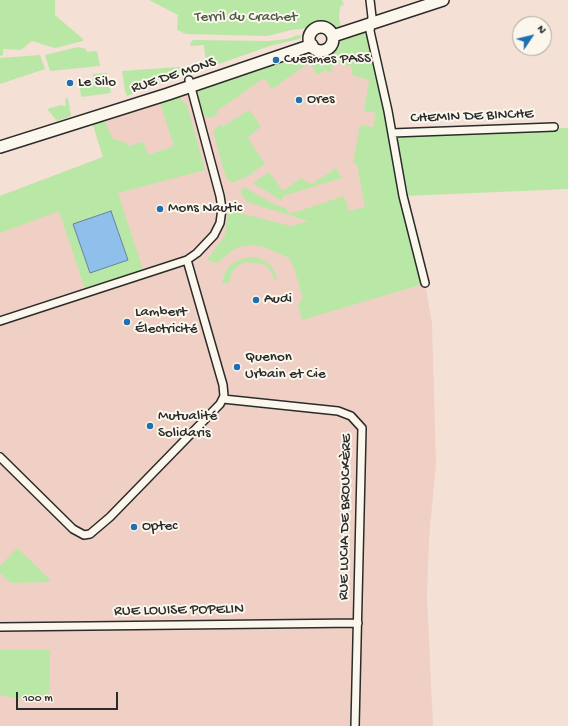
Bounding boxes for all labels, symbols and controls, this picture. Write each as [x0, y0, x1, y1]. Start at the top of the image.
park label: Terril du Crachet [195, 9, 297, 27]
north arrow [512, 16, 552, 56]
text: N [534, 23, 548, 36]
place label: Cuesmes PASS [284, 51, 371, 69]
street label: RUE DE MONS [129, 54, 219, 98]
marker: Cuesmes PASS [271, 55, 281, 65]
place label: Le Silo [78, 74, 116, 92]
marker: Le Silo [65, 78, 75, 88]
place label: Ores [307, 91, 335, 109]
marker: Ores [294, 95, 304, 105]
street label: CHEMIN DE BINCHE [410, 106, 534, 128]
place label: Mons Nautic [168, 200, 242, 218]
marker: Mons Nautic [155, 204, 165, 214]
place label: Audi [264, 291, 292, 309]
marker: Audi [251, 295, 261, 305]
place label: Lambert Électricité [135, 304, 197, 339]
marker: Lambert Électricité [122, 317, 132, 327]
place label: Quenon Urbain et Cie [245, 349, 326, 384]
marker: Quenon Urbain et Cie [232, 362, 242, 372]
place label: Mutualité Solidaris [158, 408, 217, 443]
marker: Mutualité Solidaris [145, 421, 155, 431]
street label: RUE LUCIA DE BROUCKÈRE [336, 434, 356, 600]
place label: Optec [142, 518, 177, 536]
marker: Optec [129, 522, 139, 532]
street label: RUE LOUISE POPELIN [114, 601, 244, 621]
scale bar [18, 684, 120, 710]
text: 100 m [23, 692, 53, 706]

